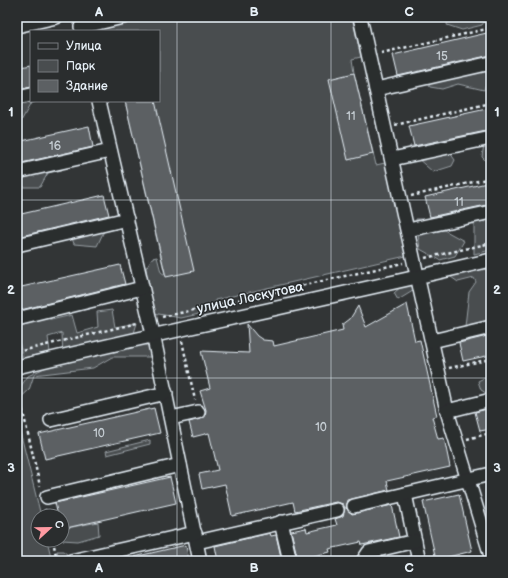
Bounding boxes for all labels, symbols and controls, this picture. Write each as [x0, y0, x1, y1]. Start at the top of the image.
text: A [94, 4, 103, 20]
text: B [249, 4, 259, 20]
text: C [404, 4, 414, 20]
legend [30, 30, 160, 102]
text: Улица [66, 39, 102, 54]
house number: 15 [436, 49, 448, 64]
text: Парк [66, 59, 96, 74]
text: Здание [66, 79, 108, 94]
text: 1 [8, 104, 14, 120]
text: 1 [494, 104, 500, 120]
house number: 11 [346, 109, 356, 124]
house number: 16 [49, 139, 61, 154]
house number: 11 [454, 195, 464, 210]
street label: улица Лоскутова [195, 278, 306, 317]
text: 2 [7, 282, 15, 298]
text: 2 [493, 282, 501, 298]
house number: 10 [315, 420, 327, 435]
house number: 10 [93, 426, 105, 441]
text: 3 [7, 460, 15, 476]
text: 3 [493, 460, 501, 476]
north arrow [30, 508, 70, 548]
text: С [51, 518, 66, 531]
text: A [94, 560, 103, 576]
text: B [249, 560, 259, 576]
text: C [404, 560, 414, 576]

